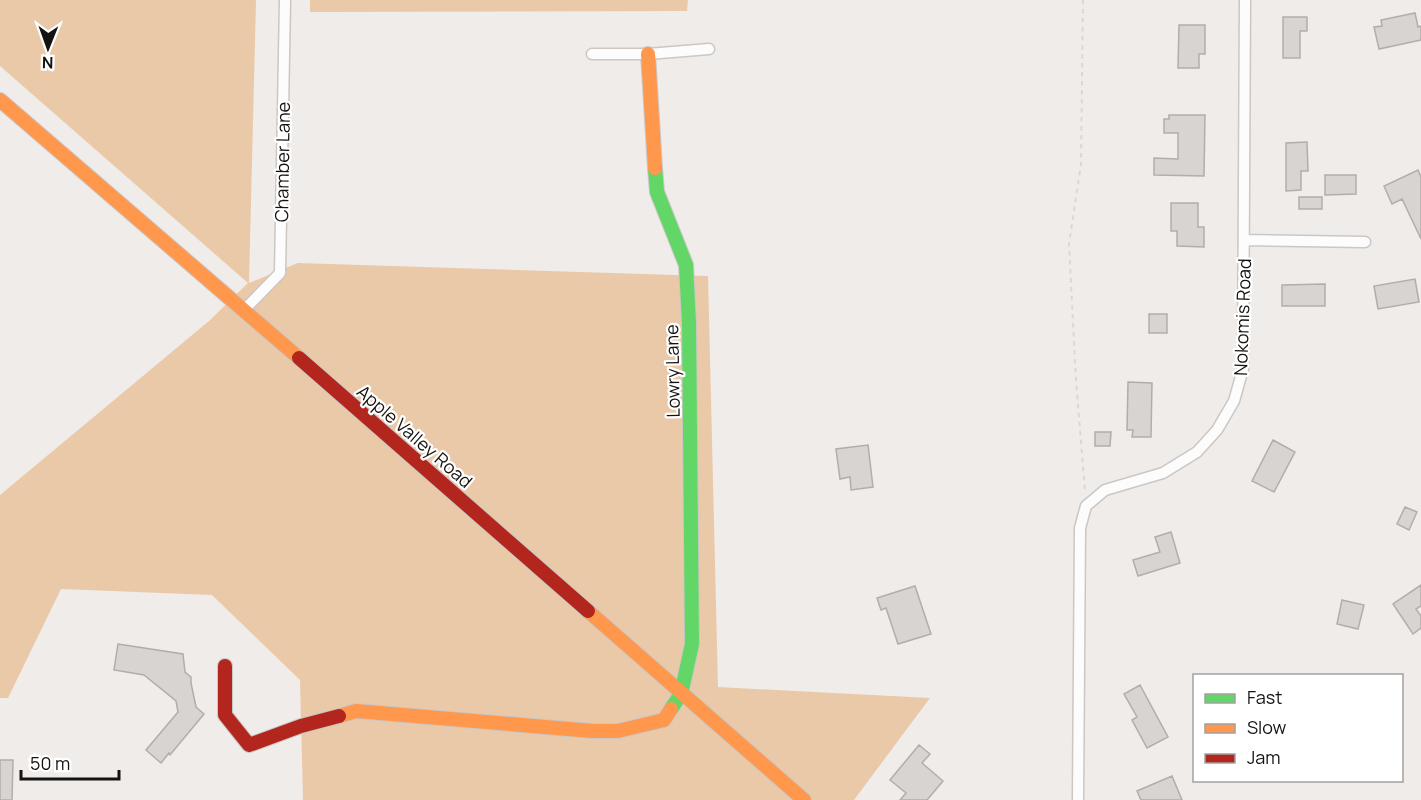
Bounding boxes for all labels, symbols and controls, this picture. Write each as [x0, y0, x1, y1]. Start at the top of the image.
north arrow [18, 18, 78, 78]
text: N [42, 52, 54, 74]
street label: Chamber Lane [269, 102, 295, 222]
street label: Nokomis Road [1228, 258, 1256, 376]
street label: Lowry Lane [659, 324, 685, 418]
street label: Apple Valley Road [352, 379, 478, 493]
legend [1193, 674, 1403, 782]
text: Fast [1247, 685, 1282, 709]
text: Slow [1247, 715, 1287, 739]
scale bar [21, 743, 118, 781]
text: Jam [1247, 745, 1281, 769]
text: 50 m [30, 751, 70, 775]

